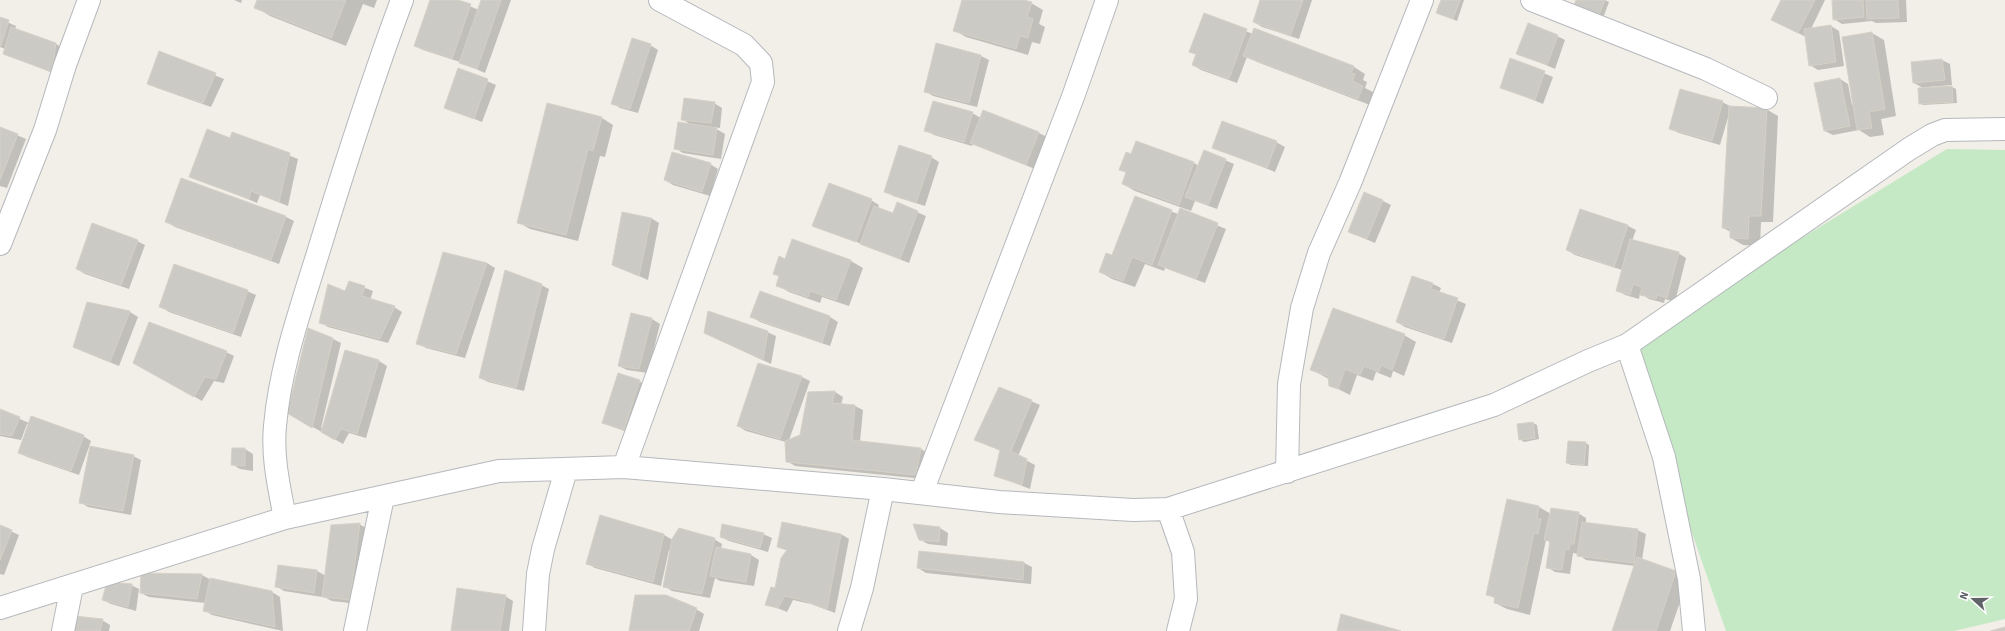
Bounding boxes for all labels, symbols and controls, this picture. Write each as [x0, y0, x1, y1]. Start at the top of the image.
north arrow [1953, 579, 1993, 619]
text: N [1956, 589, 1972, 602]

